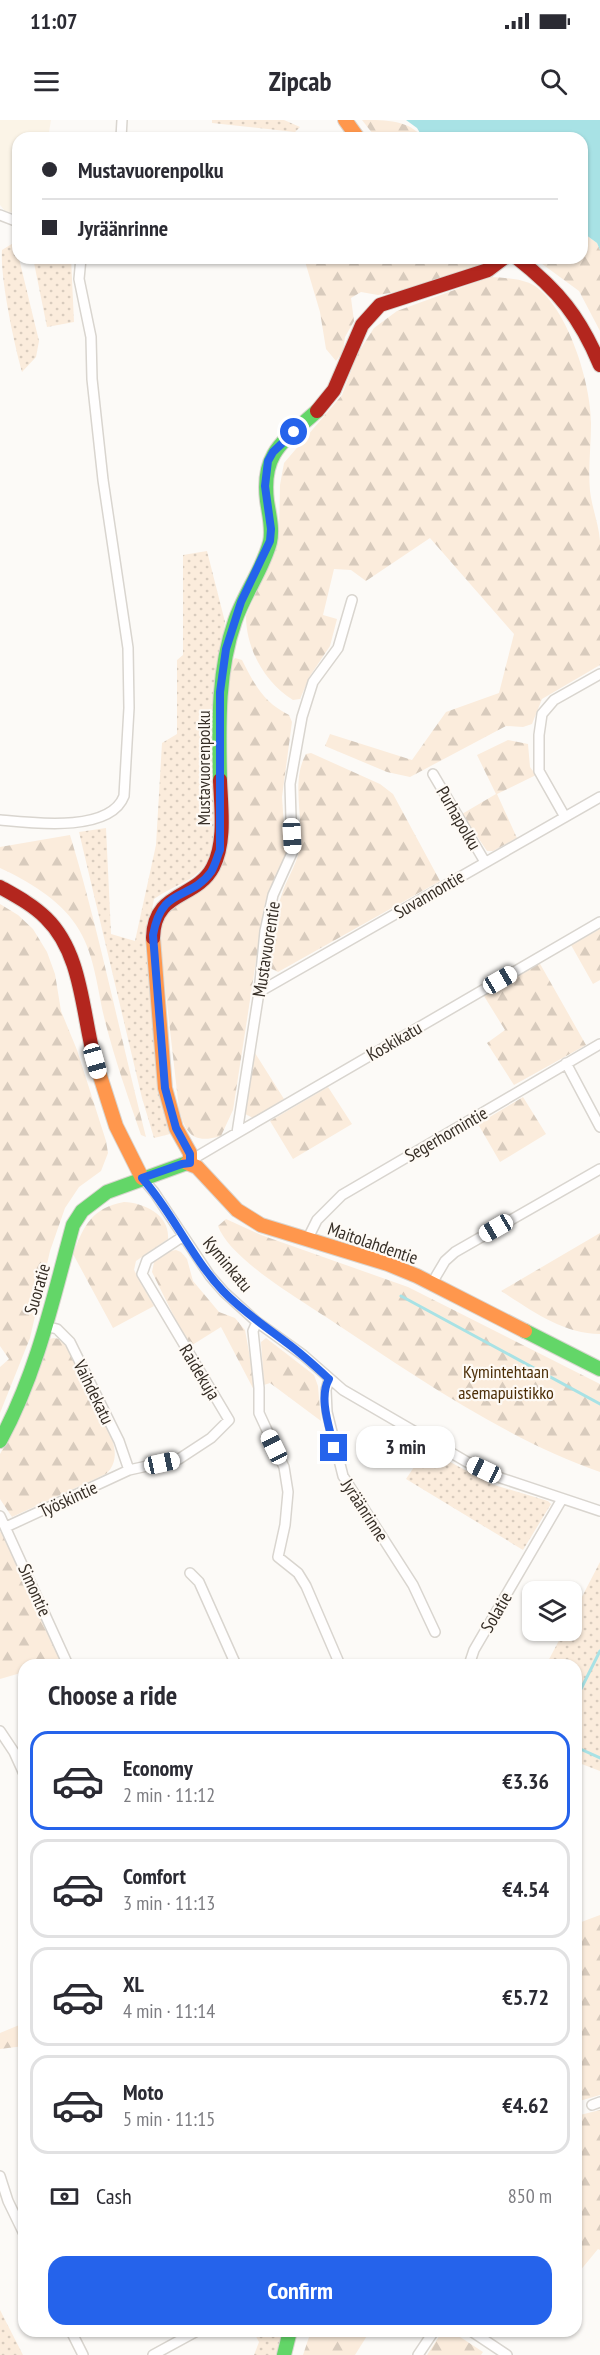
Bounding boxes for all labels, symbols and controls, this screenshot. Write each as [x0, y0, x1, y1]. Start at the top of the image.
text: 11:07 [30, 7, 78, 35]
text: Zipcab [269, 64, 331, 98]
icon: menu [30, 65, 63, 98]
icon: search [537, 65, 570, 98]
text: Mustavuorenpolku [78, 156, 224, 184]
text: Jyräänrinne [78, 214, 168, 242]
route start [280, 418, 307, 445]
street label: Mustavuorenpolku [192, 711, 215, 825]
street label: Purhapolku [432, 782, 486, 854]
car [282, 818, 302, 854]
street label: Suvannontie [390, 865, 468, 923]
street label: Mustavuorentie [247, 899, 285, 999]
car [480, 963, 520, 997]
street label: Koskikatu [362, 1016, 426, 1066]
car [81, 1041, 109, 1081]
street label: Segerhornintie [401, 1101, 491, 1167]
car [476, 1211, 516, 1245]
street label: Maitolahdentie [325, 1217, 421, 1269]
street label: Kyminkatu [198, 1232, 258, 1296]
street label: Suoratie [19, 1261, 55, 1317]
street label: Raidekuja [174, 1340, 226, 1404]
street label: Vaihdekatu [68, 1355, 119, 1428]
park label: Kymintehtaan asemapuistikko [458, 1360, 554, 1404]
car [258, 1427, 290, 1467]
callout: 3 min [355, 1427, 454, 1469]
route end [320, 1434, 347, 1461]
text: 3 min [385, 1434, 426, 1460]
car [143, 1450, 181, 1476]
car [464, 1454, 504, 1486]
street label: Jyräänrinne [336, 1473, 394, 1546]
street label: Työskintie [35, 1475, 101, 1523]
street label: Simontie [13, 1560, 57, 1620]
map controls [522, 1581, 582, 1641]
button: layers [522, 1581, 582, 1641]
street label: Solatie [475, 1588, 517, 1636]
text: Choose a ride [48, 1678, 177, 1712]
icon: car [51, 1754, 105, 1808]
text: Economy [123, 1754, 193, 1782]
text: €3.36 [502, 1767, 549, 1795]
text: 2 min · 11:12 [123, 1782, 215, 1808]
icon: car [51, 1862, 105, 1916]
text: Comfort [123, 1862, 186, 1890]
text: €4.54 [502, 1875, 549, 1903]
text: 3 min · 11:13 [123, 1890, 215, 1916]
icon: car [51, 1970, 105, 2024]
text: XL [123, 1970, 144, 1998]
text: €5.72 [502, 1983, 549, 2011]
text: 4 min · 11:14 [123, 1998, 215, 2024]
icon: car [51, 2078, 105, 2132]
text: Moto [123, 2078, 164, 2106]
text: €4.62 [502, 2091, 549, 2119]
text: 5 min · 11:15 [123, 2106, 215, 2132]
icon: cash [48, 2180, 81, 2213]
text: Cash [96, 2182, 132, 2210]
text: 850 m [508, 2183, 552, 2209]
button: Confirm [48, 2256, 552, 2325]

